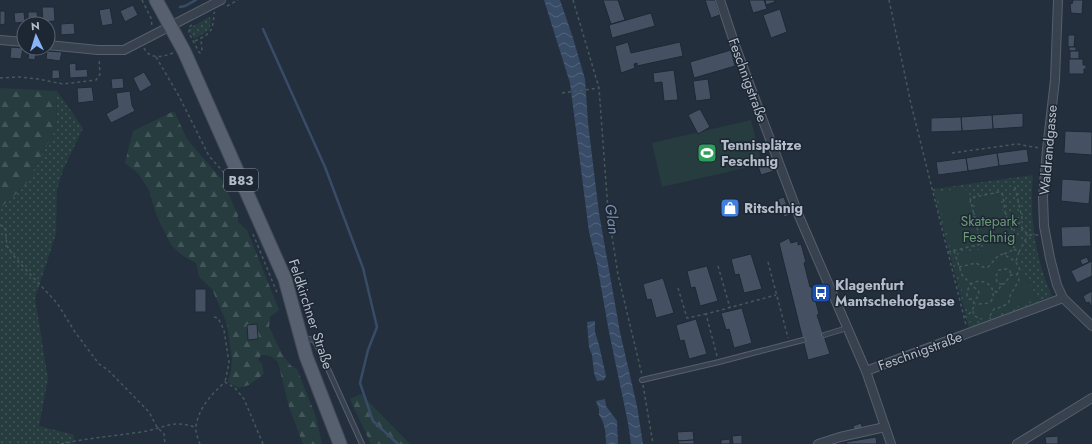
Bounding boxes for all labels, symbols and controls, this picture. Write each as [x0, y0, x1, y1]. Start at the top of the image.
north arrow [16, 16, 56, 56]
text: N [30, 18, 40, 34]
street label: Feschnigstraße [724, 35, 772, 125]
street label: Waldrandgasse [1034, 104, 1062, 196]
place label: Tennisplätze Feschnig [721, 135, 801, 171]
sports icon: Tennisplätze Feschnig [696, 142, 718, 164]
road number: B83 [224, 169, 258, 191]
shop icon: Ritschnig [719, 197, 741, 219]
place label: Ritschnig [744, 198, 803, 218]
water label: Glan [599, 202, 625, 236]
park label: Skatepark Feschnig [961, 211, 1018, 247]
street label: Feldkirchner Straße [284, 256, 338, 372]
place label: Klagenfurt Mantschehofgasse [835, 275, 955, 311]
bus stop icon: Klagenfurt Mantschehofgasse [810, 282, 832, 304]
street label: Feschnigstraße [875, 327, 965, 375]

